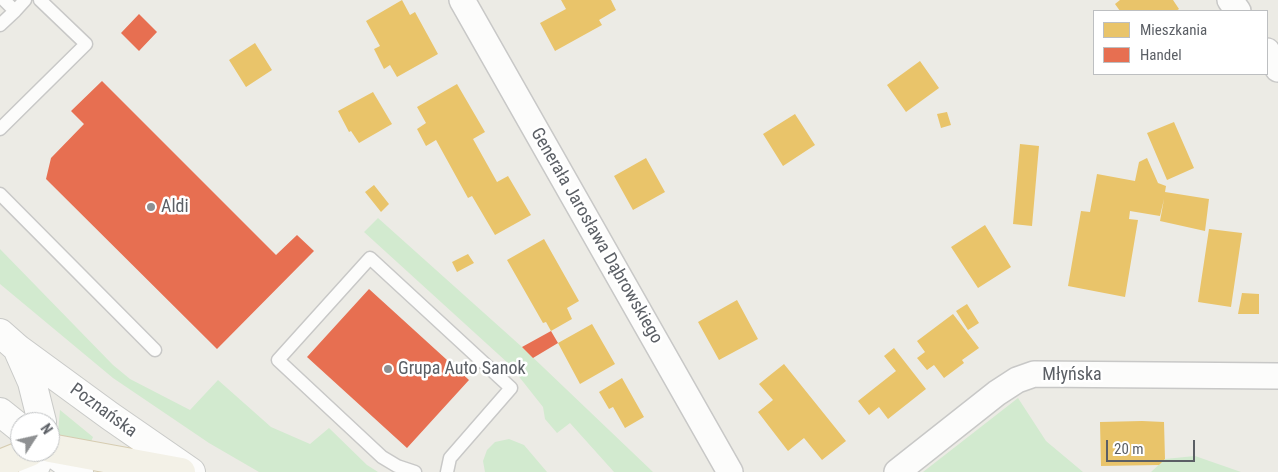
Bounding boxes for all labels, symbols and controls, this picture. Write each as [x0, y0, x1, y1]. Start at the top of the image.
legend [1093, 10, 1268, 75]
text: Mieszkania [1140, 21, 1207, 39]
text: Handel [1140, 46, 1182, 64]
street label: Generała Jarosława Dąbrowskiego [525, 124, 667, 348]
place label: Aldi [161, 196, 189, 218]
marker: Aldi [145, 201, 157, 213]
place label: Grupa Auto Sanok [398, 358, 526, 380]
marker: Grupa Auto Sanok [382, 363, 394, 375]
street label: Młyńska [1042, 364, 1102, 386]
street label: Poznańska [65, 379, 141, 443]
north arrow [10, 412, 60, 462]
text: N [37, 421, 55, 437]
scale bar [1108, 430, 1197, 462]
text: 20 m [1114, 440, 1144, 458]

